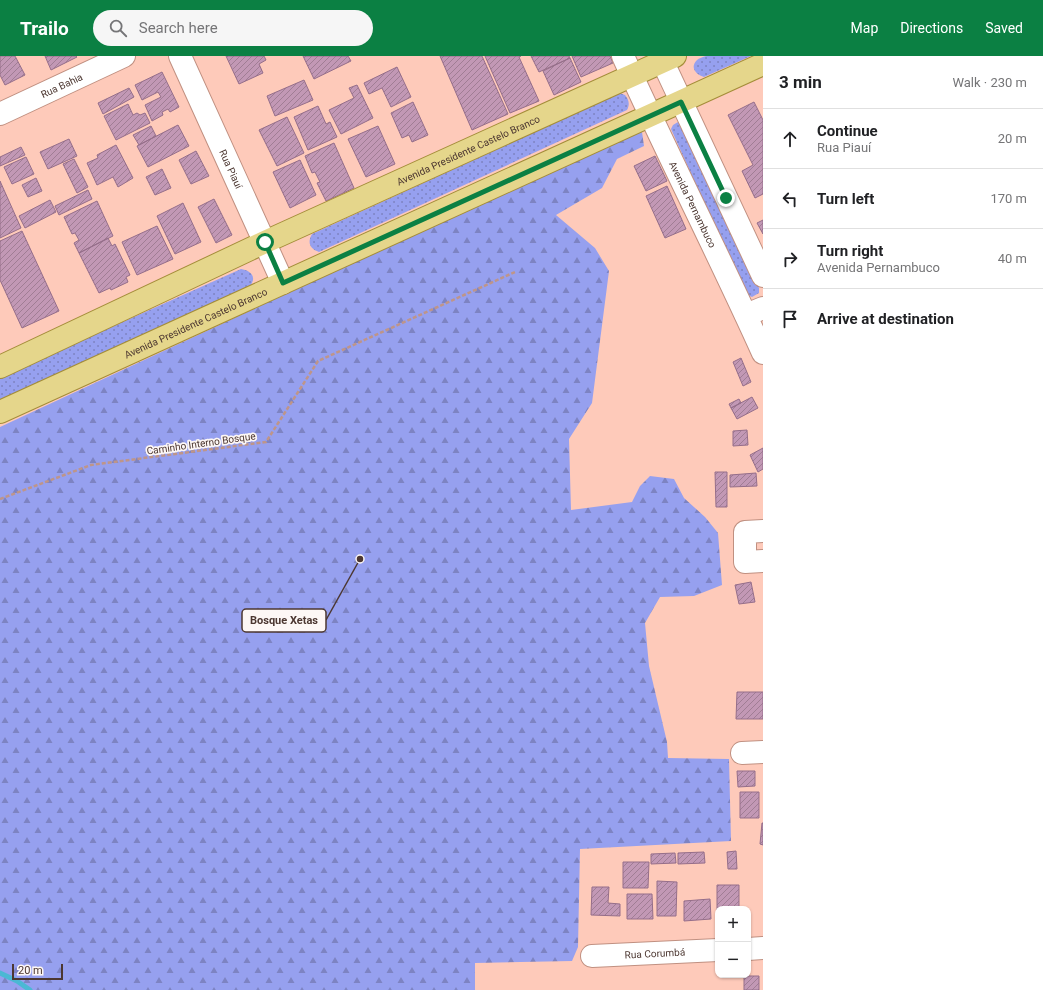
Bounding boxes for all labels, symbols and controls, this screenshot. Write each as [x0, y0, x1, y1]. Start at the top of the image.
search box [93, 10, 373, 46]
text: Trailo [20, 17, 69, 40]
icon: search [107, 17, 129, 39]
text: Search here [139, 19, 218, 37]
text: Map [851, 20, 878, 36]
text: Directions [900, 20, 963, 36]
text: Saved [985, 20, 1023, 36]
street label: Rua Bahia [39, 71, 84, 100]
text: 3 min [779, 72, 822, 92]
text: Walk · 230 m [952, 75, 1027, 90]
street label: Avenida Presidente Castelo Branco [395, 113, 542, 188]
text: Continue [817, 122, 878, 140]
icon: ahead [779, 128, 801, 150]
text: 20 m [998, 131, 1027, 146]
text: Rua Piauí [817, 140, 871, 155]
street label: Rua Piauí [217, 148, 245, 191]
street label: Avenida Pernambuco [667, 160, 718, 250]
icon: left [779, 188, 801, 210]
route end [717, 189, 735, 207]
text: Turn left [817, 190, 874, 208]
text: 170 m [990, 191, 1027, 206]
route start [256, 233, 274, 251]
text: Turn right [817, 242, 883, 260]
icon: right [779, 248, 801, 270]
text: 40 m [998, 251, 1027, 266]
text: Avenida Pernambuco [817, 260, 940, 275]
street label: Avenida Presidente Castelo Branco [123, 286, 269, 361]
icon: arrive [779, 308, 801, 330]
text: Arrive at destination [817, 310, 954, 328]
street label: Caminho Interno Bosque [146, 430, 256, 457]
callout: Bosque Xetas [242, 609, 326, 632]
text: Bosque Xetas [250, 614, 318, 627]
map controls [715, 906, 751, 978]
button: + [715, 906, 751, 942]
button: − [715, 942, 751, 978]
street label: Rua Corumbá [624, 947, 685, 960]
scale bar [12, 962, 63, 981]
text: 20 m [18, 964, 43, 977]

